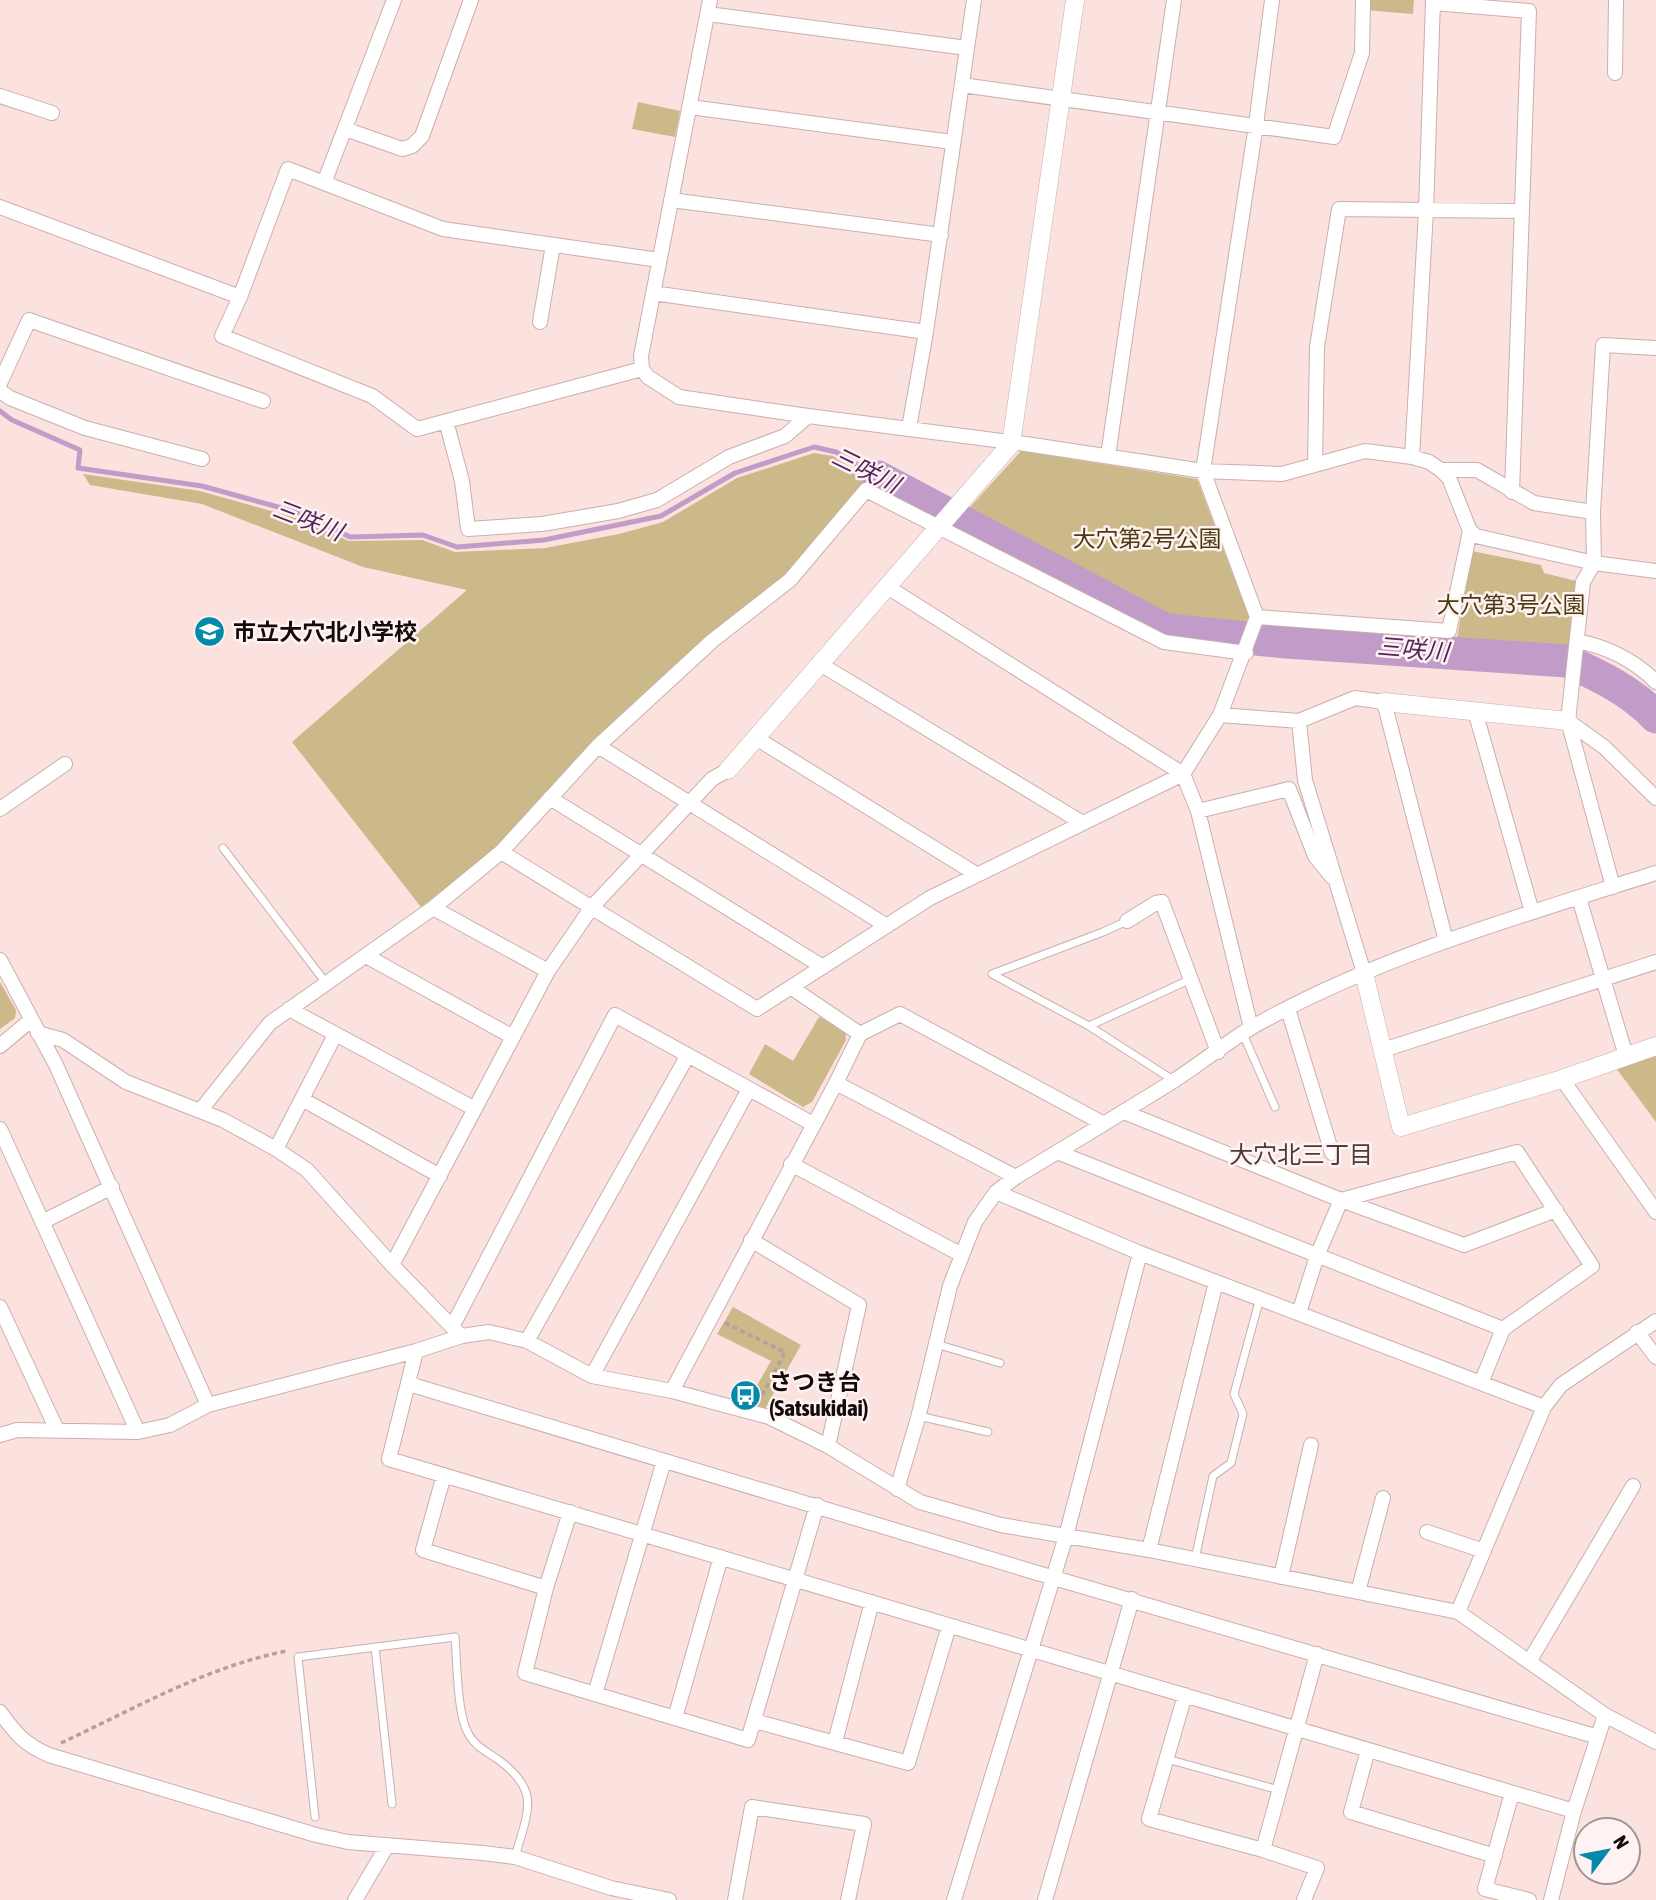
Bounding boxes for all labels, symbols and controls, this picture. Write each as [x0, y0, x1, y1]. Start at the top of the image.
water label: 三咲川 [828, 442, 907, 499]
water label: 三咲川 [270, 494, 349, 547]
park label: 大穴第2号公園 [1073, 526, 1221, 552]
park label: 大穴第3号公園 [1437, 592, 1585, 618]
school or university icon: 市立大穴北小学校 [193, 615, 227, 649]
place label: 市立大穴北小学校 [233, 619, 417, 645]
water label: 三咲川 [1376, 632, 1453, 666]
district label: 大穴北三丁目 [1229, 1141, 1373, 1168]
place label: さつき台 (Satsukidai) [769, 1369, 868, 1421]
bus stop icon: さつき台 (Satsukidai) [729, 1378, 763, 1412]
north arrow [1572, 1816, 1642, 1886]
text: N [1609, 1831, 1634, 1853]

